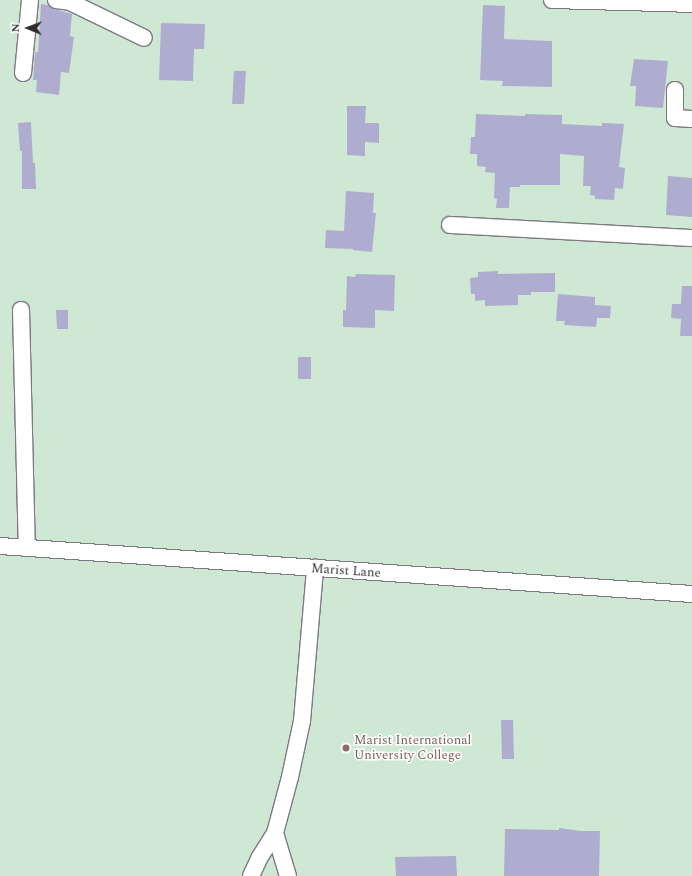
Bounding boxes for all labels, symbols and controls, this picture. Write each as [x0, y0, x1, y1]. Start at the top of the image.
north arrow [8, 8, 48, 48]
text: N [7, 23, 24, 32]
street label: Marist Lane [311, 561, 381, 581]
place label: Marist International University College [354, 733, 471, 764]
marker: Marist International University College [341, 743, 351, 753]

